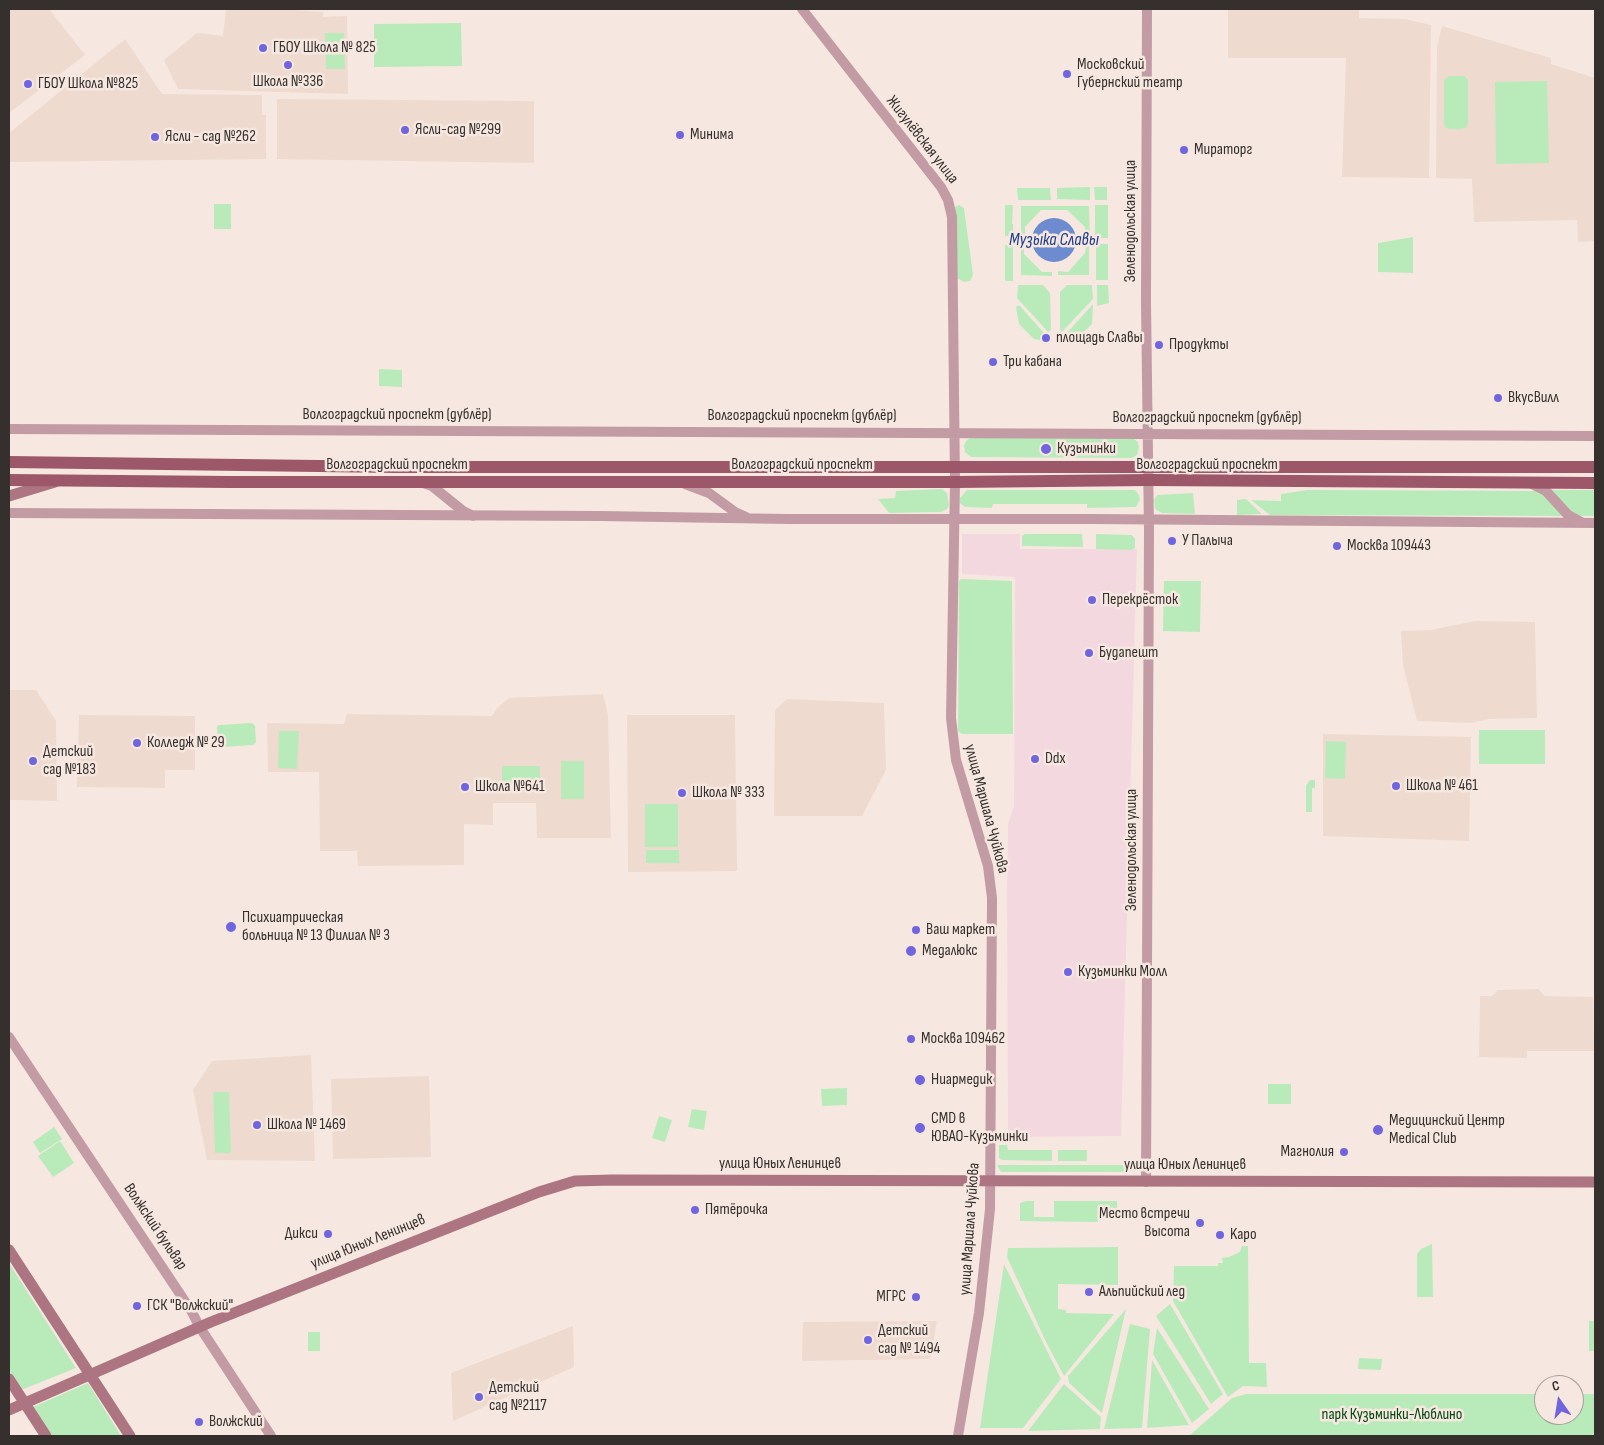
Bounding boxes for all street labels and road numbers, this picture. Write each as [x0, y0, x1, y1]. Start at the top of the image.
street label: Жигулёвская улица [882, 92, 962, 188]
street label: Зеленодольская улица [1121, 160, 1141, 282]
street label: Волгоградский проспект (дублёр) [302, 405, 492, 425]
street label: Волгоградский проспект (дублёр) [707, 406, 897, 426]
street label: Волгоградский проспект (дублёр) [1112, 408, 1302, 428]
street label: Волгоградский проспект [326, 455, 468, 475]
street label: Волгоградский проспект [731, 455, 873, 475]
street label: Волгоградский проспект [1136, 455, 1278, 475]
street label: улица Маршала Чуйкова [960, 742, 1012, 876]
street label: Зеленодольская улица [1122, 789, 1142, 911]
street label: улица Юных Ленинцев [719, 1154, 841, 1174]
street label: улица Юных Ленинцев [1124, 1155, 1246, 1175]
street label: улица Маршала Чуйкова [956, 1162, 984, 1296]
street label: Волжский бульвар [119, 1180, 191, 1274]
street label: улица Юных Ленинцев [308, 1210, 428, 1274]

